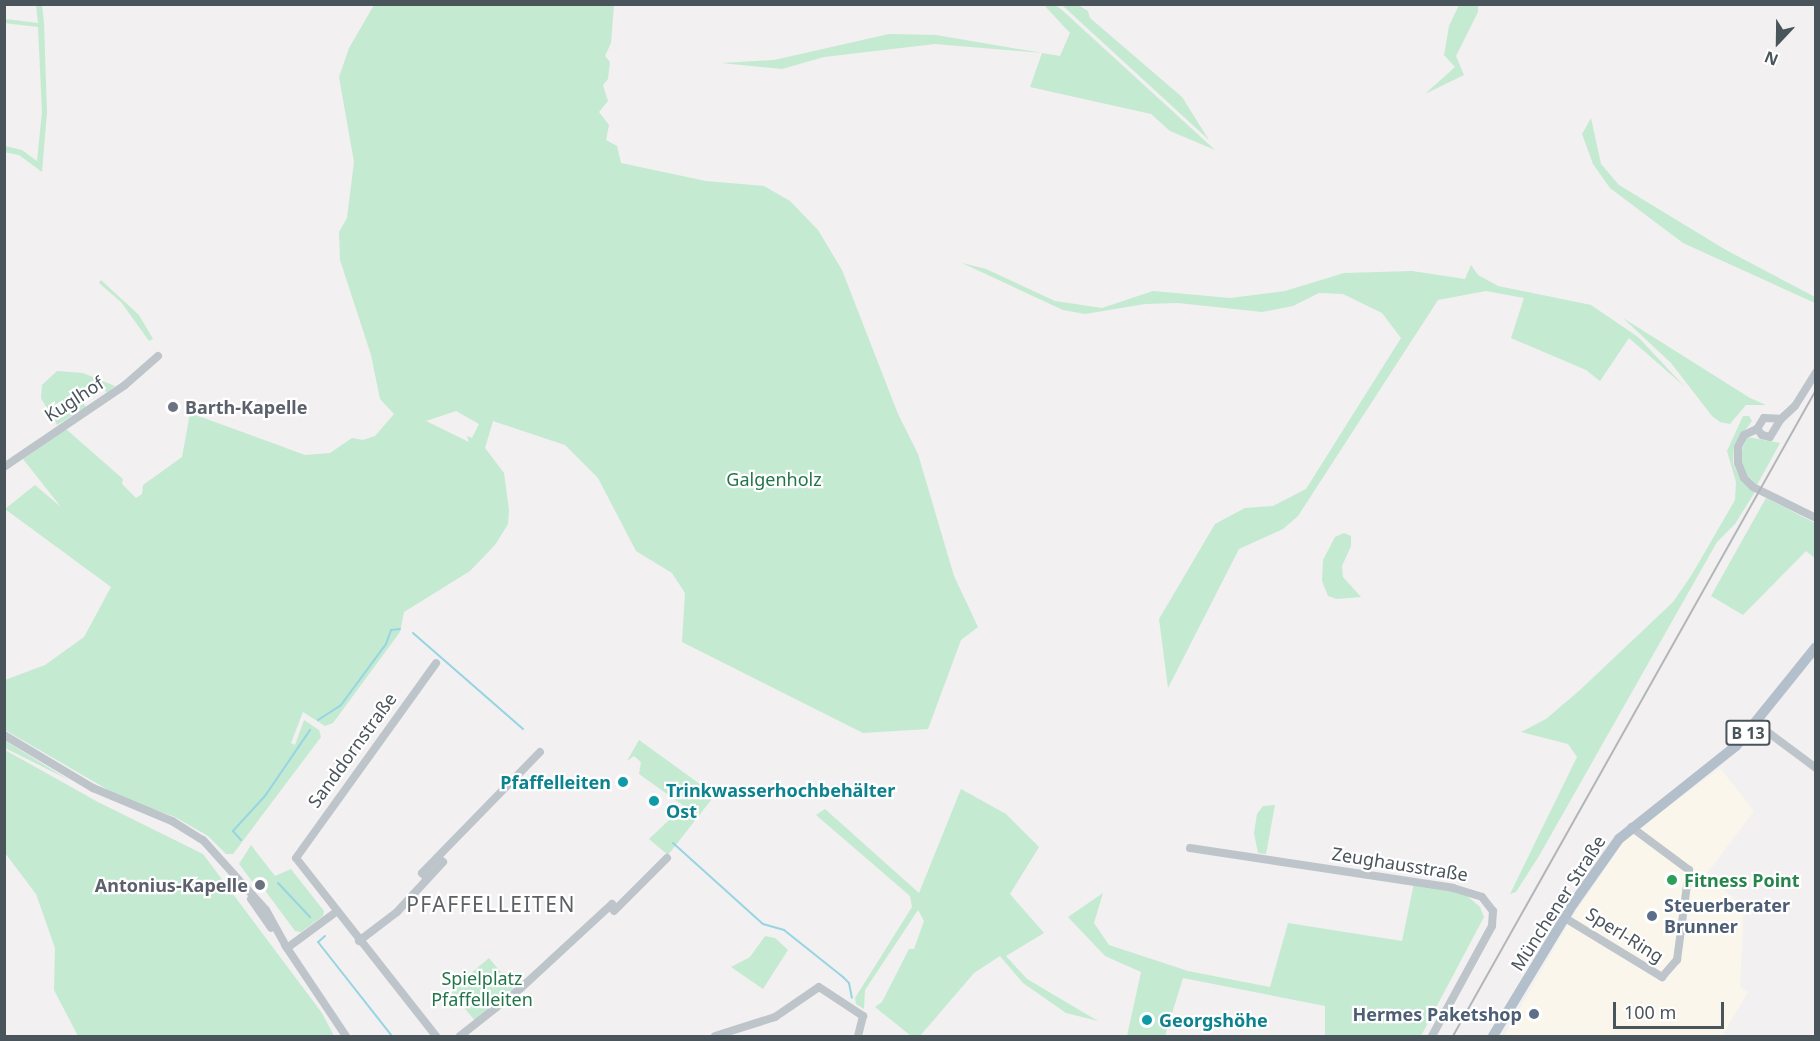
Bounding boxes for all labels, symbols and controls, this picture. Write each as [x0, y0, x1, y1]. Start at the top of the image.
north arrow [1748, 12, 1808, 72]
text: N [1761, 46, 1781, 71]
street label: Kuglhof [40, 372, 108, 426]
place label: Barth-Kapelle [185, 396, 307, 418]
marker: Barth-Kapelle [166, 400, 180, 414]
park label: Galgenholz [726, 468, 822, 490]
street label: Sanddornstraße [303, 688, 401, 812]
road number: B 13 [1724, 720, 1772, 746]
place label: Pfaffelleiten [500, 771, 611, 793]
marker: Pfaffelleiten [616, 775, 630, 789]
place label: Trinkwasserhochbehälter Ost [666, 780, 895, 822]
marker: Trinkwasserhochbehälter Ost [647, 794, 661, 808]
street label: Münchener Straße [1506, 831, 1610, 975]
street label: Zeughausstraße [1330, 843, 1470, 885]
place label: Fitness Point [1684, 869, 1800, 891]
marker: Fitness Point [1665, 873, 1679, 887]
place label: Antonius-Kapelle [95, 874, 248, 896]
marker: Antonius-Kapelle [253, 878, 267, 892]
district label: PFAFFELLEITEN [406, 891, 576, 917]
place label: Steuerberater Brunner [1664, 895, 1790, 938]
street label: Sperl-Ring [1582, 903, 1668, 967]
marker: Steuerberater Brunner [1645, 909, 1659, 923]
park label: Spielplatz Pfaffelleiten [431, 968, 533, 1010]
scale bar [1616, 990, 1727, 1028]
text: 100 m [1624, 1000, 1676, 1024]
place label: Hermes Paketshop [1352, 1003, 1522, 1025]
marker: Hermes Paketshop [1527, 1007, 1541, 1021]
place label: Georgshöhe [1159, 1009, 1268, 1031]
marker: Georgshöhe [1140, 1013, 1154, 1027]

